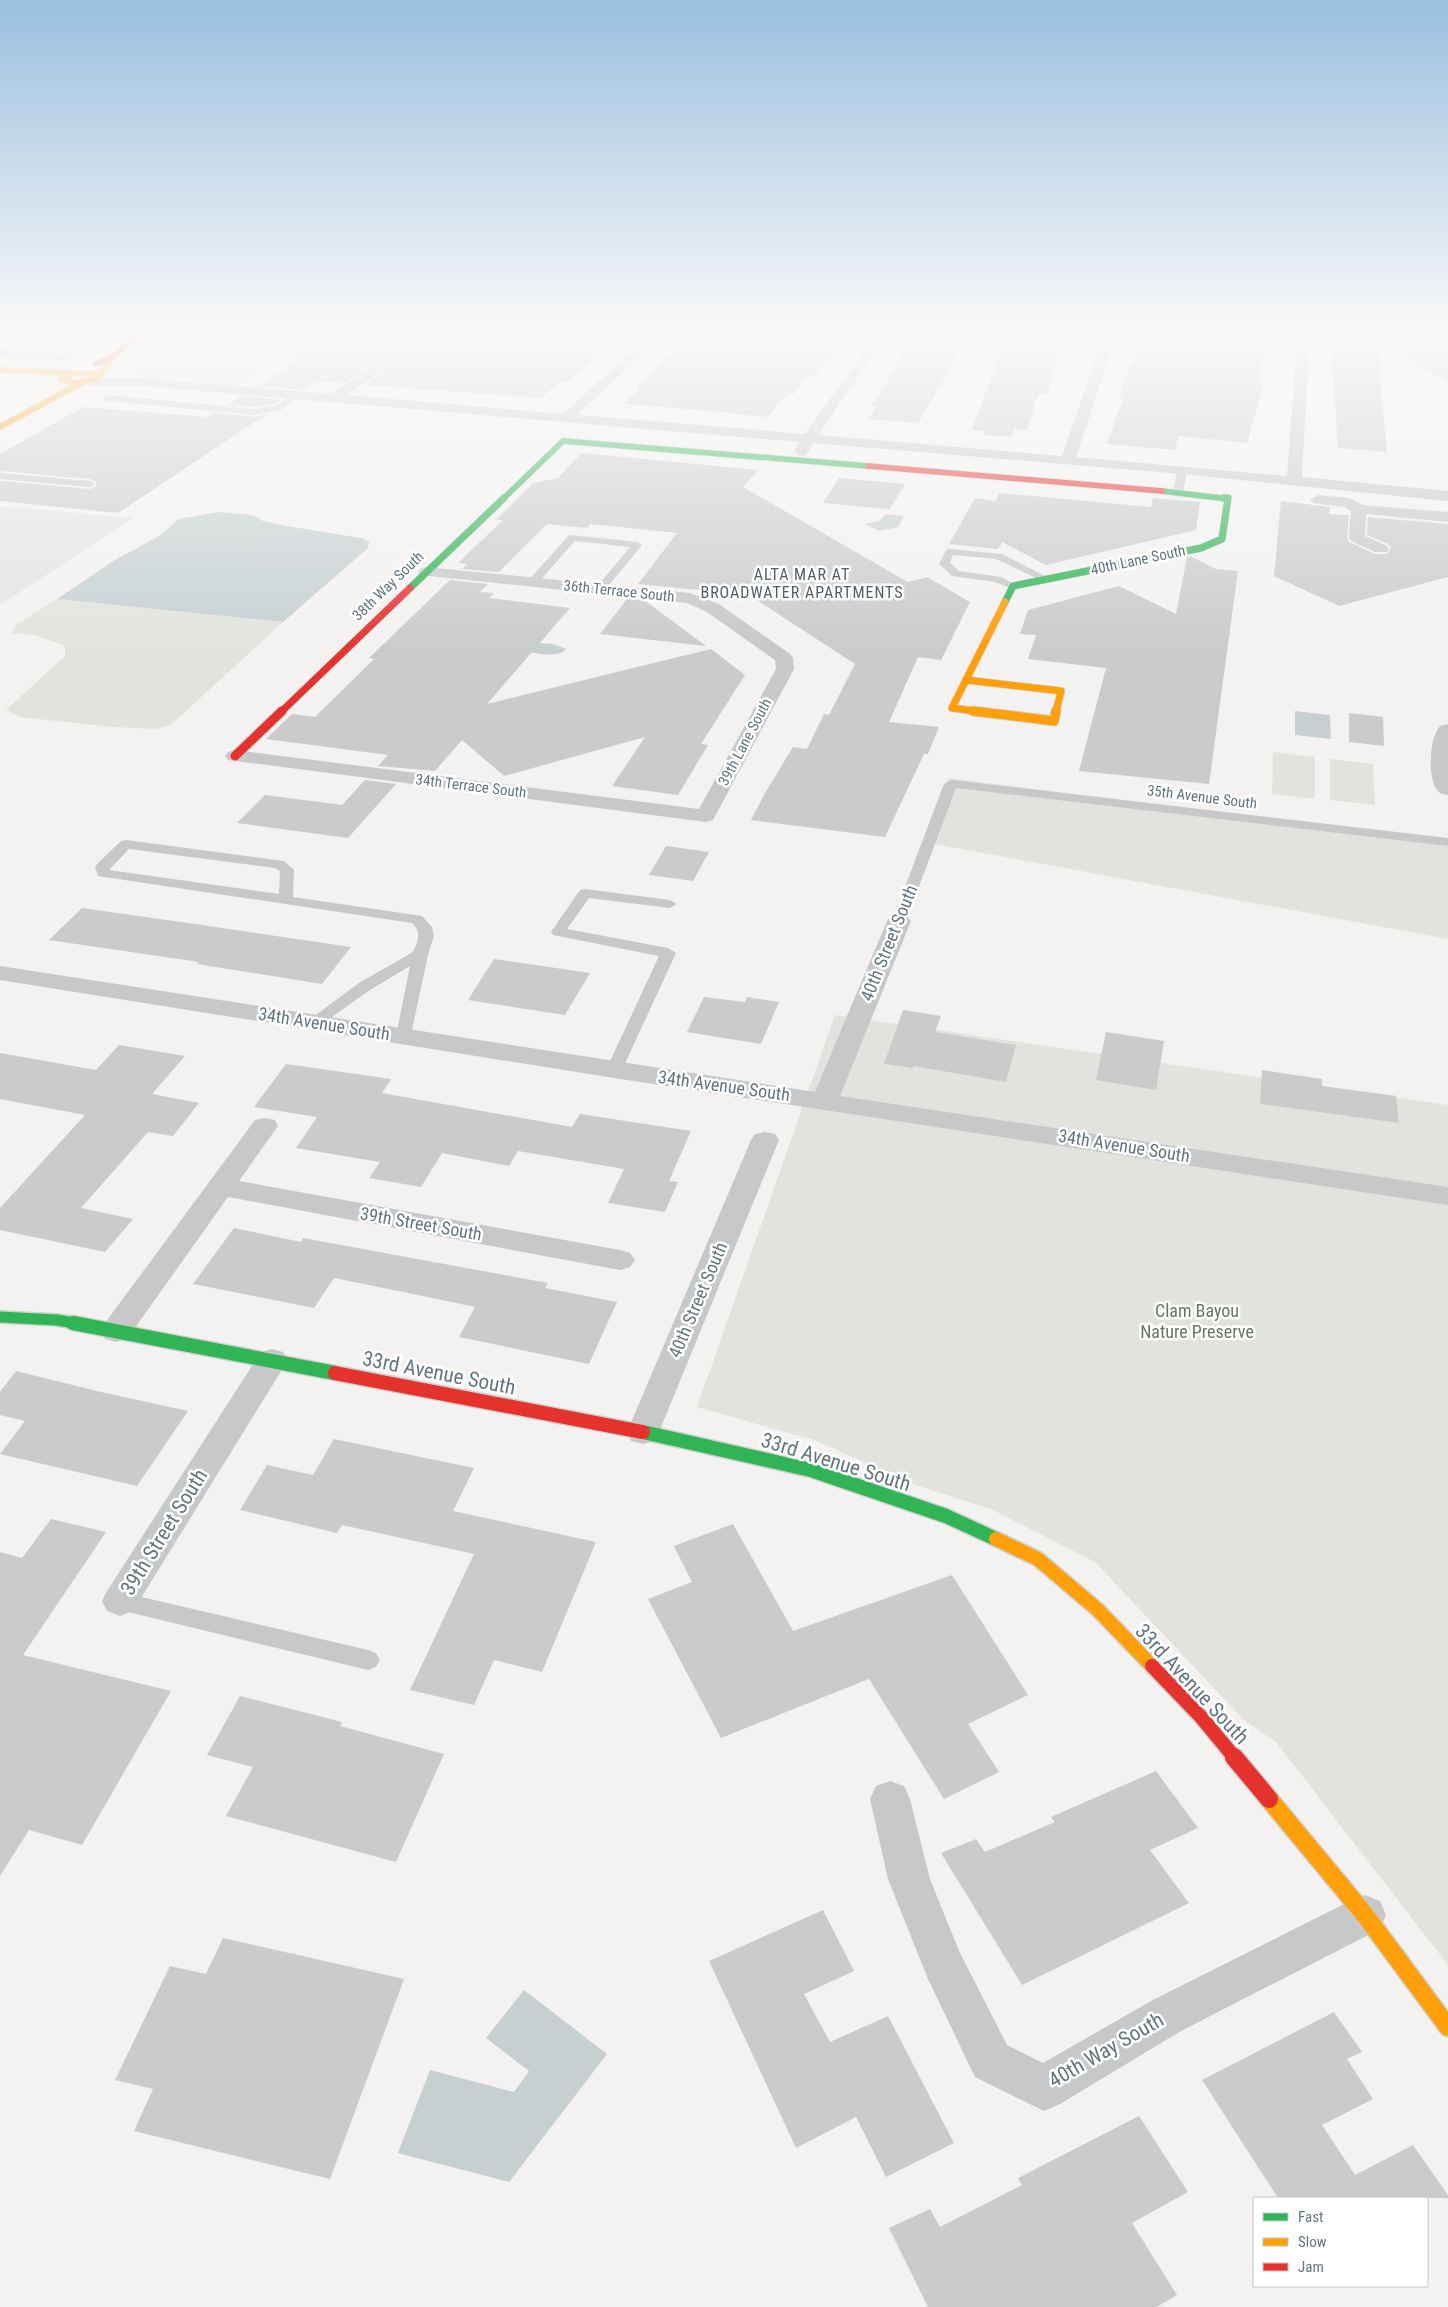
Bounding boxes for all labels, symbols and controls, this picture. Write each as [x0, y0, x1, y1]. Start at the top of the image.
street label: 40th Lane South [1089, 541, 1187, 579]
street label: 38th Way South [349, 548, 427, 624]
district label: ALTA MAR AT BROADWATER APARTMENTS [700, 565, 904, 602]
street label: 36th Terrace South [563, 576, 675, 606]
street label: 39th Lane South [714, 695, 776, 789]
street label: 34th Terrace South [415, 770, 527, 802]
street label: 35th Avenue South [1146, 781, 1258, 813]
street label: 40th Street South [856, 882, 921, 1004]
street label: 34th Avenue South [257, 1003, 391, 1044]
street label: 34th Avenue South [657, 1066, 791, 1105]
street label: 34th Avenue South [1057, 1125, 1191, 1166]
street label: 39th Street South [359, 1202, 484, 1245]
street label: 40th Street South [664, 1239, 731, 1361]
park label: Clam Bayou Nature Preserve [1140, 1300, 1254, 1342]
street label: 33rd Avenue South [360, 1346, 518, 1400]
street label: 33rd Avenue South [758, 1428, 914, 1496]
street label: 39th Street South [116, 1465, 212, 1599]
street label: 33rd Avenue South [1130, 1619, 1254, 1749]
street label: 40th Way South [1044, 2007, 1168, 2093]
legend [1253, 2197, 1428, 2287]
text: Fast [1298, 2208, 1323, 2226]
text: Slow [1298, 2233, 1327, 2251]
text: Jam [1298, 2258, 1324, 2276]

